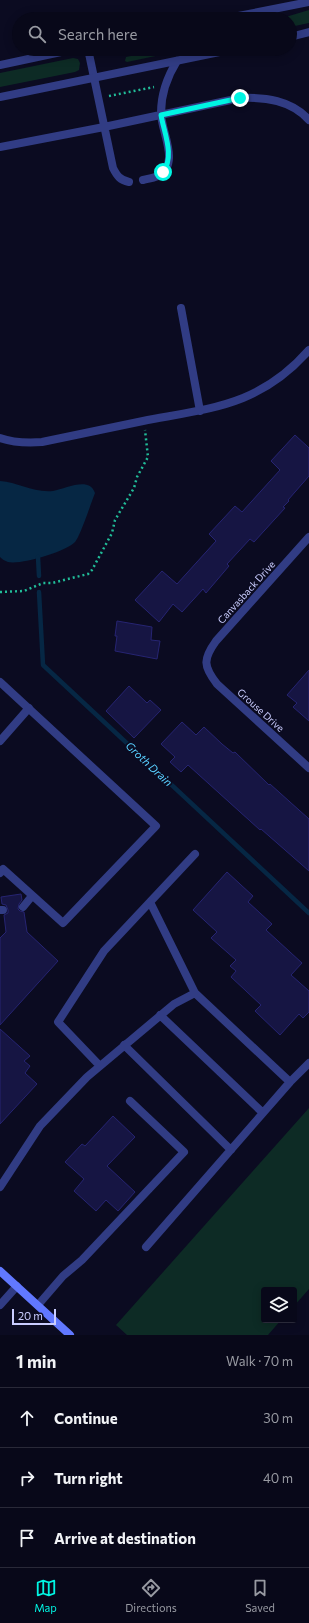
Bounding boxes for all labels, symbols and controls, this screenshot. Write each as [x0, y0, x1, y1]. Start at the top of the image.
search box [12, 12, 297, 56]
icon: search [26, 23, 48, 45]
text: Search here [58, 25, 137, 43]
route end [231, 89, 249, 107]
route start [154, 163, 172, 181]
street label: Canvasback Drive [215, 558, 277, 626]
street label: Grouse Drive [235, 686, 287, 734]
water label: Groth Drain [123, 739, 175, 788]
map controls [261, 1287, 297, 1323]
button: layers [261, 1287, 297, 1323]
scale bar [12, 1307, 56, 1326]
text: 20 m [18, 1309, 43, 1322]
text: 1 min [16, 1351, 56, 1372]
text: Walk · 70 m [226, 1353, 293, 1369]
icon: ahead [16, 1407, 38, 1429]
text: Continue [54, 1409, 118, 1427]
text: 30 m [263, 1410, 293, 1426]
icon: right [16, 1467, 38, 1489]
text: Turn right [54, 1469, 123, 1487]
text: 40 m [263, 1470, 293, 1486]
icon: arrive [16, 1527, 38, 1549]
text: Arrive at destination [54, 1529, 196, 1547]
tab: Map [34, 1577, 57, 1614]
tab: Directions [125, 1577, 177, 1614]
tab: Saved [245, 1577, 275, 1614]

